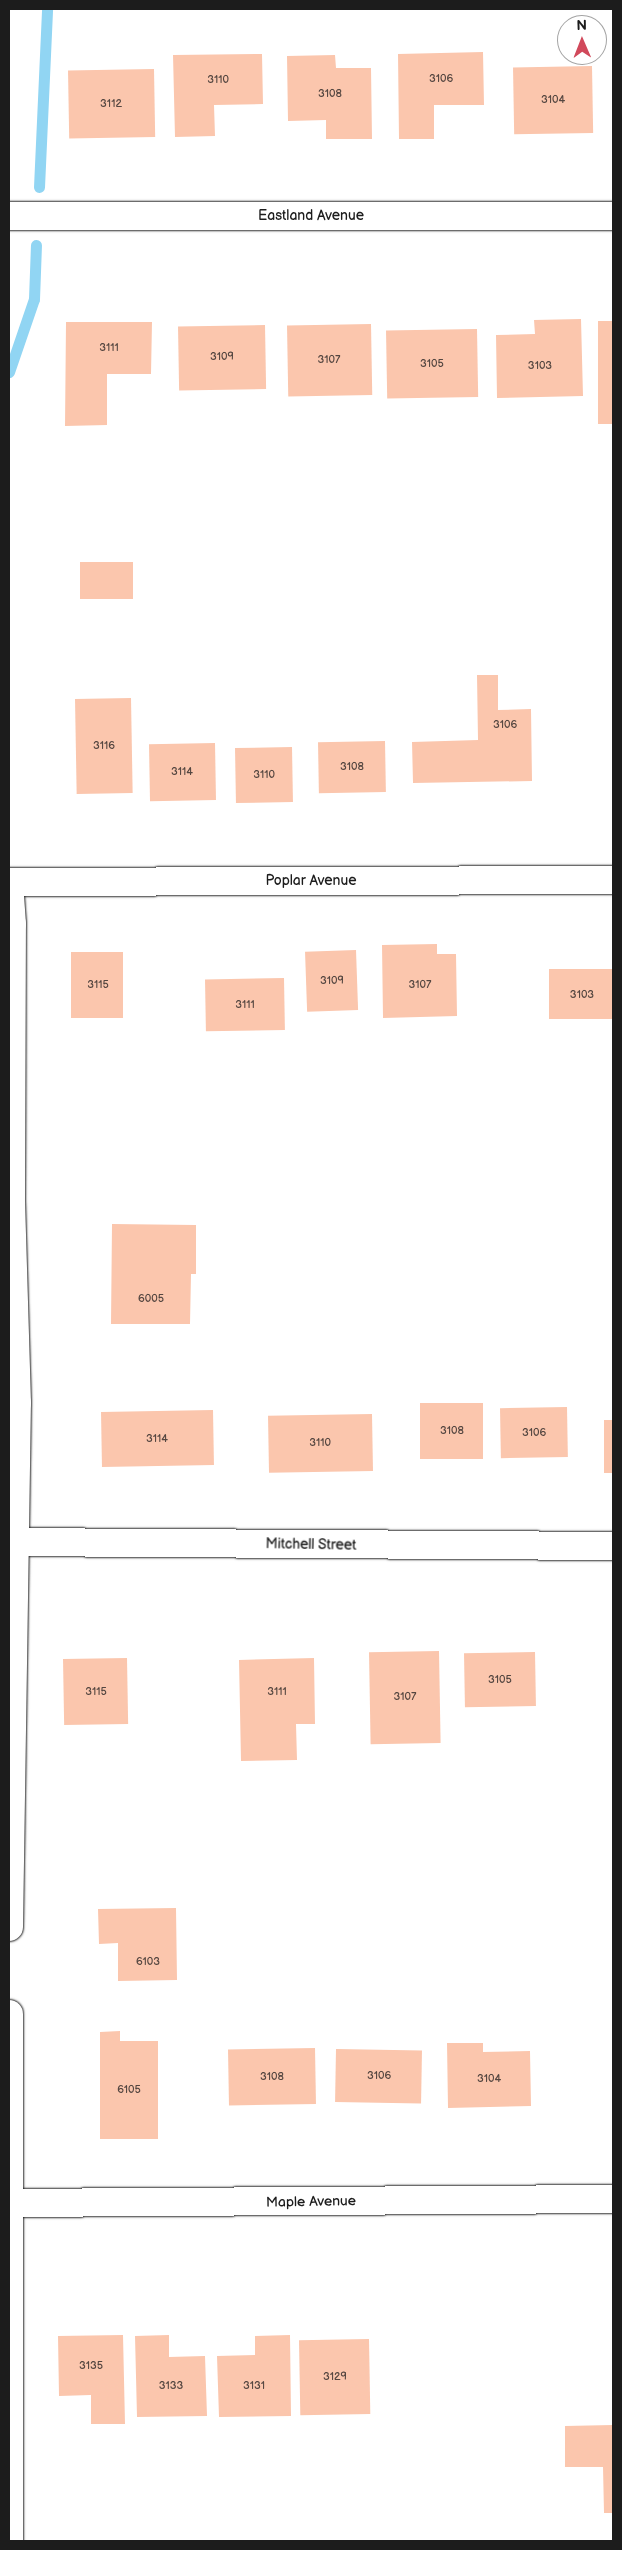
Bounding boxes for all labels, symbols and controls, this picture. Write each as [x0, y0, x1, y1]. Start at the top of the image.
north arrow [557, 15, 607, 65]
text: N [576, 17, 587, 34]
house number: 3106 [429, 72, 453, 86]
house number: 3110 [207, 73, 229, 87]
house number: 3108 [318, 87, 342, 101]
house number: 3104 [541, 93, 565, 107]
house number: 3112 [100, 97, 122, 111]
street label: Eastland Avenue [258, 208, 364, 224]
house number: 3111 [99, 341, 119, 355]
house number: 3109 [210, 350, 234, 364]
house number: 3107 [318, 353, 340, 367]
house number: 3105 [420, 357, 444, 371]
house number: 3103 [528, 359, 552, 373]
house number: 3106 [493, 718, 517, 732]
house number: 3116 [93, 739, 115, 753]
house number: 3108 [340, 760, 364, 774]
house number: 3114 [171, 765, 193, 779]
house number: 3110 [253, 768, 275, 782]
street label: Poplar Avenue [265, 873, 357, 889]
house number: 3109 [320, 974, 344, 988]
house number: 3115 [87, 978, 109, 992]
house number: 3107 [409, 978, 431, 992]
house number: 3103 [570, 988, 594, 1002]
house number: 3111 [235, 998, 255, 1012]
house number: 6005 [138, 1292, 164, 1306]
house number: 3108 [440, 1424, 464, 1438]
house number: 3106 [522, 1426, 546, 1440]
house number: 3114 [146, 1432, 168, 1446]
house number: 3110 [309, 1436, 331, 1450]
street label: Mitchell Street [265, 1536, 357, 1554]
house number: 3105 [488, 1673, 512, 1687]
house number: 3115 [85, 1685, 107, 1699]
house number: 3111 [267, 1685, 287, 1699]
house number: 3107 [394, 1690, 416, 1704]
house number: 6103 [136, 1955, 160, 1969]
house number: 3106 [367, 2069, 391, 2083]
house number: 3108 [260, 2070, 284, 2084]
house number: 3104 [477, 2072, 501, 2086]
house number: 6105 [117, 2083, 141, 2097]
street label: Maple Avenue [266, 2193, 356, 2211]
house number: 3135 [79, 2359, 103, 2373]
house number: 3129 [323, 2370, 347, 2384]
house number: 3133 [159, 2379, 183, 2393]
house number: 3131 [243, 2379, 265, 2393]

